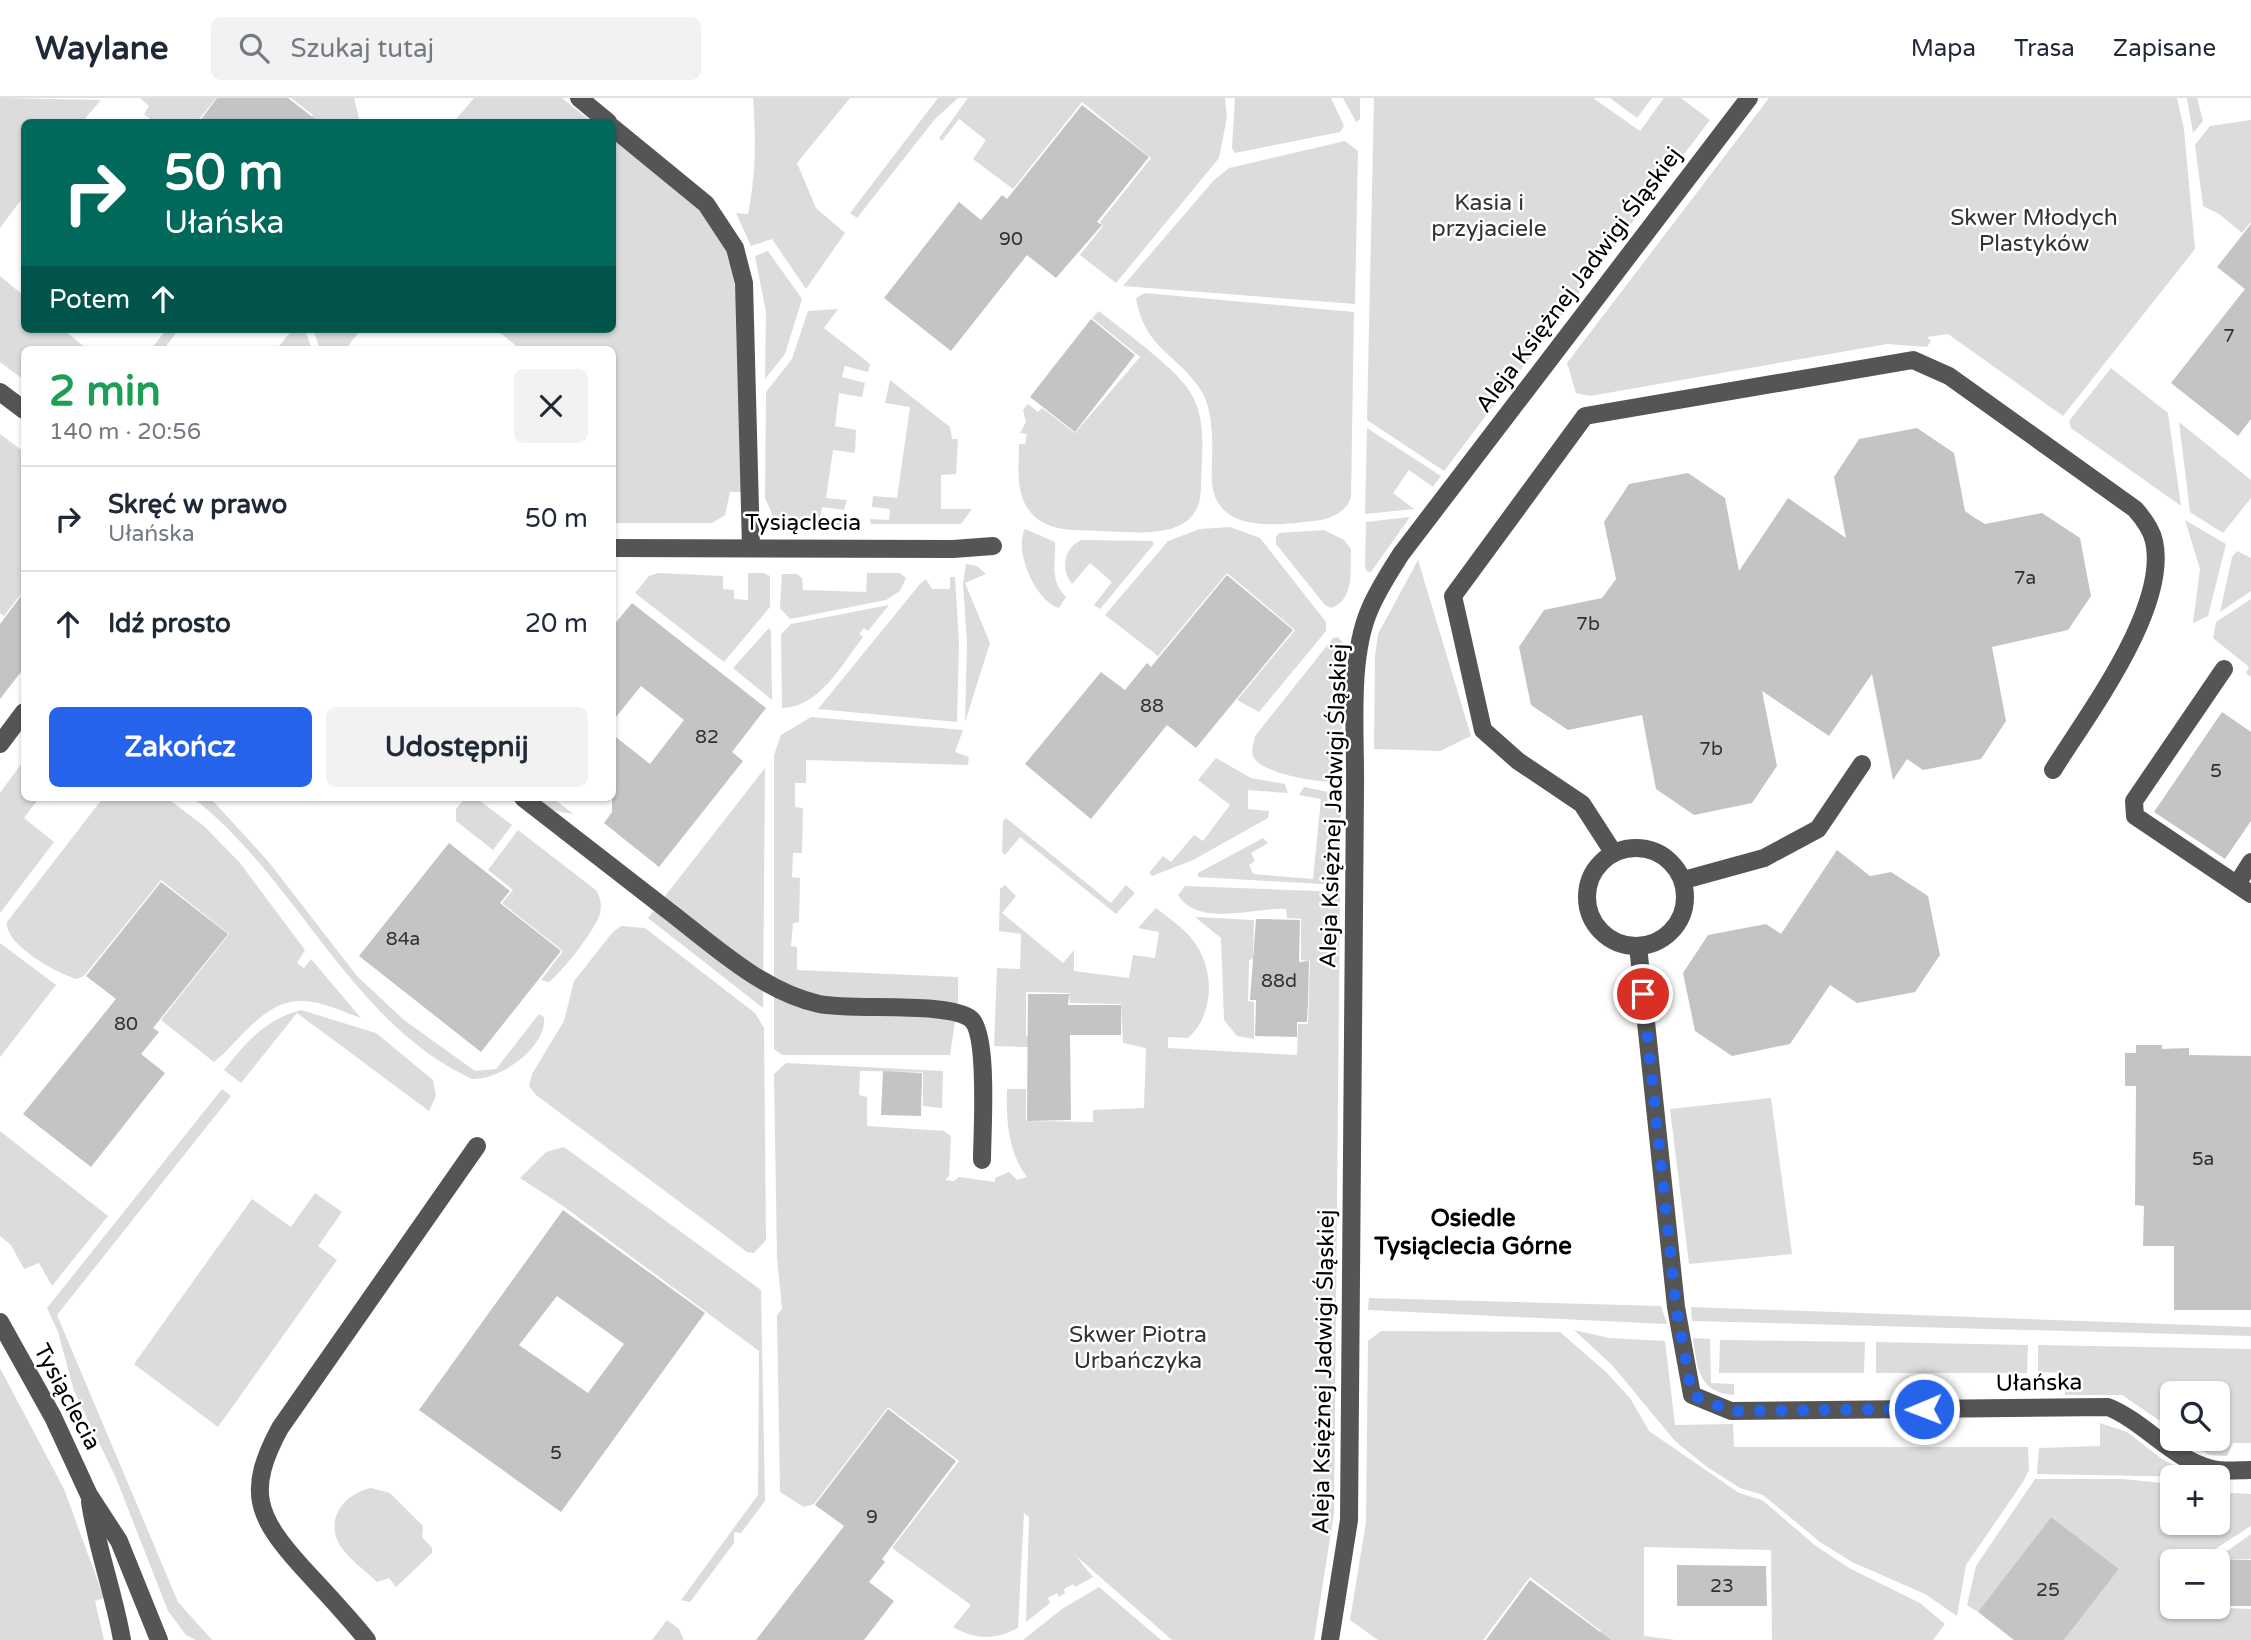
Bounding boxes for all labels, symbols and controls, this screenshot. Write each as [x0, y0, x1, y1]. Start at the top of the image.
search box [211, 17, 701, 80]
text: Waylane [35, 29, 169, 68]
icon: search [235, 29, 273, 67]
text: Szukaj tutaj [291, 33, 434, 64]
text: Mapa [1911, 34, 1976, 63]
text: Trasa [2014, 34, 2075, 63]
text: Zapisane [2113, 34, 2216, 63]
street label: Aleja Księżnej Jadwigi Śląskiej [1470, 142, 1688, 418]
text: 50 m [164, 144, 283, 203]
icon: right [49, 147, 140, 238]
park label: Kasia i przyjaciele [1431, 189, 1547, 243]
text: Ułańska [164, 204, 284, 242]
park label: Skwer Młodych Plastyków [1950, 204, 2118, 258]
house number: 90 [999, 228, 1023, 250]
icon: ahead [144, 280, 182, 318]
text: Potem [49, 284, 130, 315]
house number: 7 [2223, 325, 2235, 347]
text: 2 min [49, 366, 161, 417]
button: close [514, 369, 588, 443]
text: 140 m · 20:56 [49, 418, 201, 446]
text: Skręć w prawo [108, 489, 287, 520]
icon: right [49, 500, 87, 538]
text: 50 m [525, 503, 588, 534]
street label: Tysiąclecia [745, 509, 861, 537]
text: Ułańska [108, 520, 195, 548]
house number: 7a [2014, 567, 2036, 589]
icon: ahead [49, 605, 87, 643]
text: Idź prosto [108, 608, 231, 639]
text: 20 m [525, 608, 588, 639]
house number: 7b [1576, 613, 1600, 635]
street label: Aleja Księżnej Jadwigi Śląskiej [1314, 643, 1354, 969]
house number: 88 [1140, 695, 1164, 717]
button: Zakończ [49, 707, 312, 787]
button: Udostępnij [326, 707, 588, 787]
house number: 82 [695, 726, 719, 748]
house number: 7b [1699, 738, 1723, 760]
house number: 5 [2210, 760, 2222, 782]
house number: 84a [386, 928, 420, 950]
pin [1613, 964, 1673, 1024]
house number: 88d [1261, 970, 1297, 992]
icon: arrive [1624, 975, 1662, 1013]
house number: 80 [114, 1013, 138, 1035]
house number: 5a [2192, 1148, 2214, 1170]
district label: Osiedle Tysiąclecia Górne [1373, 1204, 1572, 1261]
street label: Aleja Księżnej Jadwigi Śląskiej [1307, 1209, 1341, 1535]
park label: Skwer Piotra Urbańczyka [1069, 1321, 1207, 1375]
street label: Tysiąclecia [27, 1339, 107, 1455]
street label: Ułańska [1995, 1368, 2083, 1398]
position arrow [1887, 1372, 1961, 1446]
map controls [2160, 1381, 2230, 1619]
button: search [2160, 1381, 2230, 1451]
house number: 5 [550, 1442, 562, 1464]
button: + [2160, 1465, 2230, 1535]
house number: 9 [866, 1506, 878, 1528]
button: − [2160, 1549, 2230, 1619]
house number: 23 [1710, 1575, 1734, 1597]
house number: 25 [2036, 1579, 2060, 1601]

